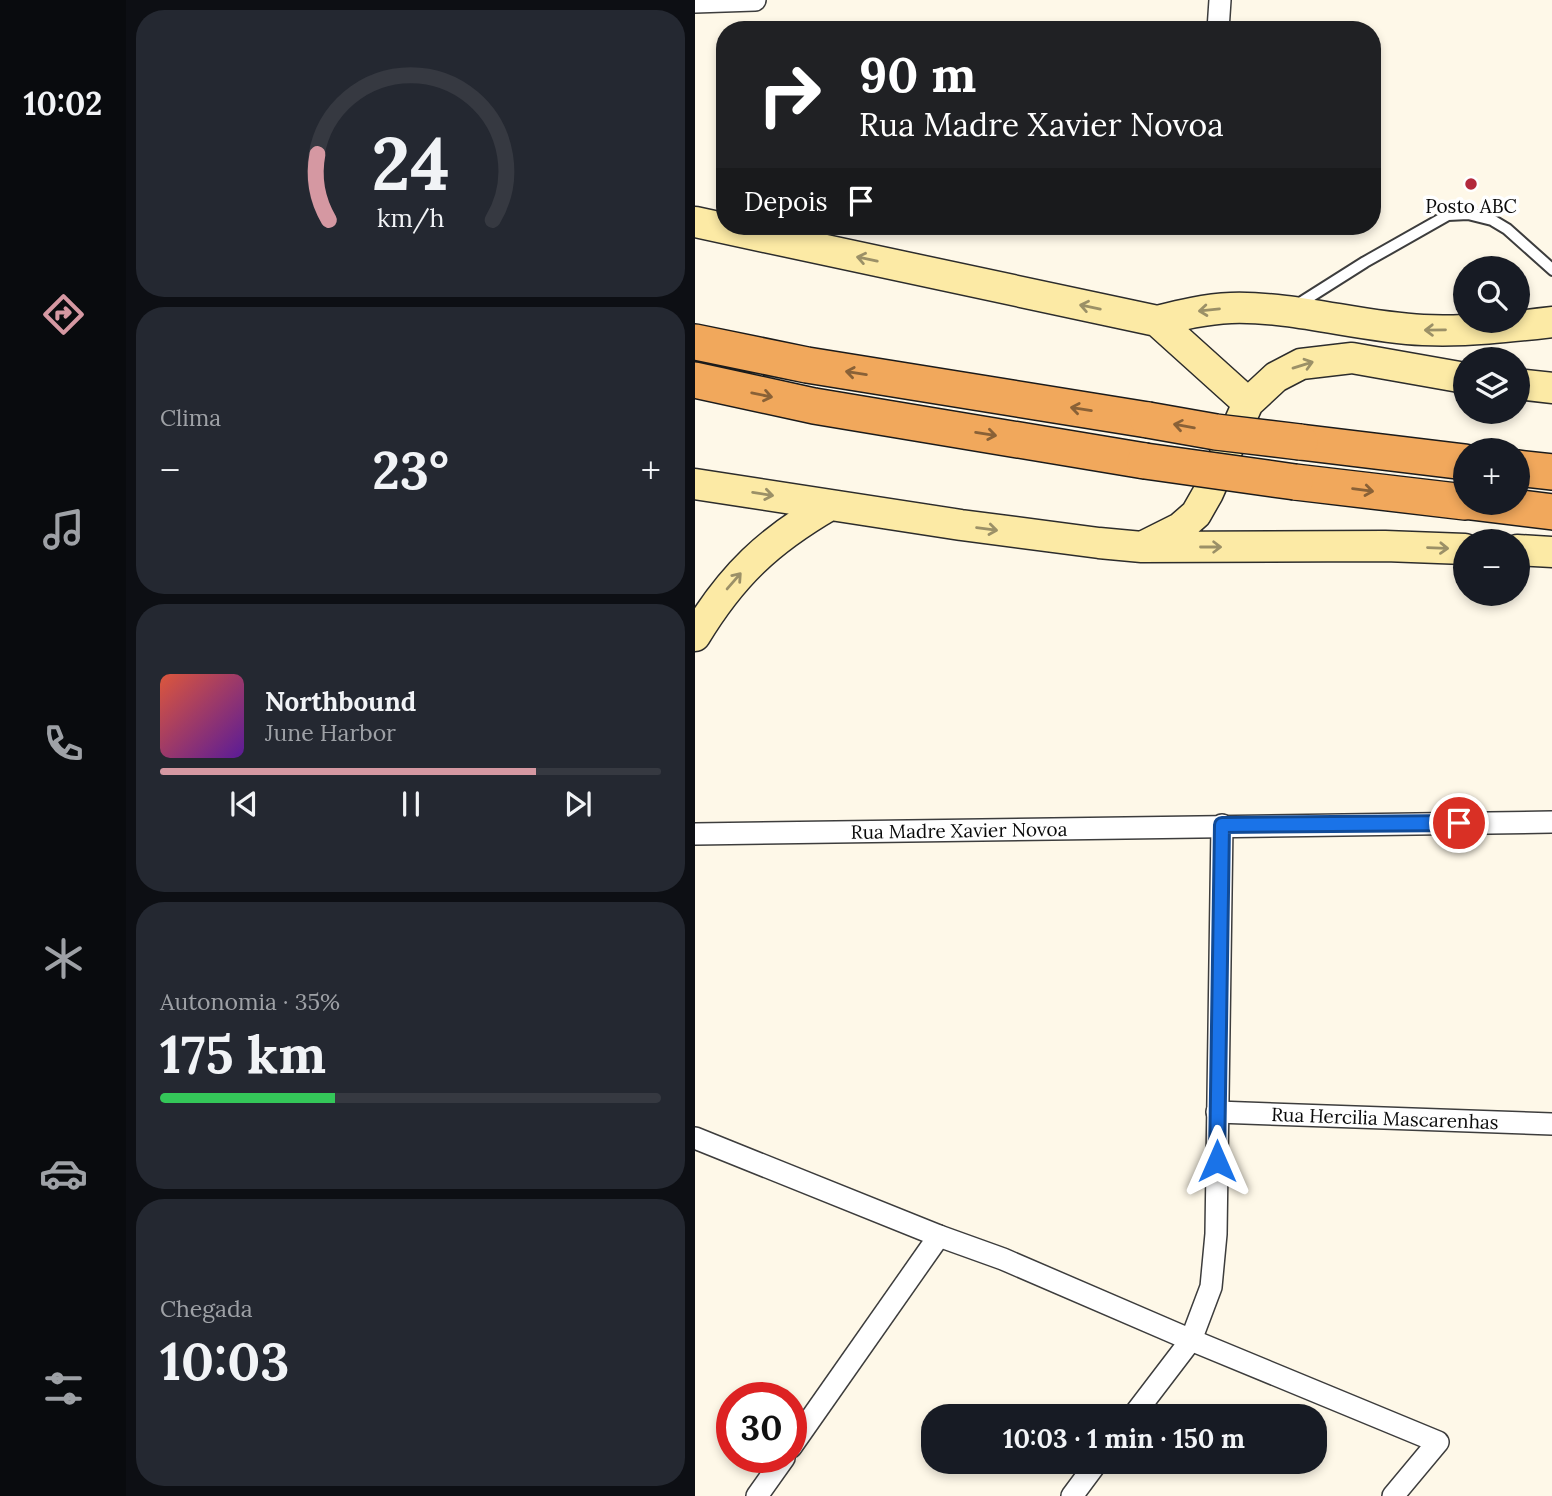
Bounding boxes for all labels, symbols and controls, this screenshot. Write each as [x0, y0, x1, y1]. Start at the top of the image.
text: 90 m [859, 43, 976, 105]
icon: right [744, 49, 835, 140]
text: 10:02 [24, 83, 102, 124]
text: Rua Madre Xavier Novoa [859, 104, 1224, 145]
text: 24 [371, 117, 450, 210]
marker: Posto ABC [1463, 176, 1479, 192]
icon: arrive [842, 182, 880, 220]
text: Depois [744, 185, 828, 218]
place label: Posto ABC [1425, 194, 1517, 218]
text: km/h [377, 201, 444, 233]
one-way arrow [856, 251, 879, 265]
map controls [1453, 256, 1530, 606]
button: search [1453, 256, 1530, 333]
icon: directions [39, 290, 88, 339]
one-way arrow [1079, 299, 1102, 313]
one-way arrow [1198, 304, 1221, 317]
one-way arrow [1424, 323, 1447, 336]
button: layers [1453, 347, 1530, 424]
one-way arrow [1292, 358, 1314, 371]
one-way arrow [846, 366, 868, 379]
one-way arrow [750, 388, 773, 402]
one-way arrow [1070, 402, 1093, 415]
text: Clima [160, 403, 221, 432]
one-way arrow [1173, 419, 1196, 432]
one-way arrow [974, 428, 997, 441]
text: 23° [372, 437, 449, 503]
button: + [1453, 438, 1530, 515]
text: − [160, 446, 180, 494]
text: + [641, 446, 661, 494]
one-way arrow [1351, 483, 1373, 496]
one-way arrow [751, 488, 773, 501]
icon: music [39, 505, 88, 554]
one-way arrow [976, 522, 998, 535]
button: − [1453, 529, 1530, 606]
one-way arrow [1199, 540, 1222, 553]
one-way arrow [1426, 541, 1449, 554]
one-way arrow [726, 572, 742, 590]
text: Northbound [265, 685, 416, 718]
text: June Harbor [265, 718, 396, 747]
icon: phone [39, 719, 88, 768]
icon: previous [225, 785, 263, 823]
icon: pause [392, 785, 430, 823]
icon: next [559, 785, 597, 823]
pin [1429, 793, 1489, 853]
icon: arrive [1440, 804, 1478, 842]
street label: Rua Madre Xavier Novoa [850, 817, 1068, 844]
icon: climate [39, 934, 88, 983]
text: Autonomia · 35% [160, 987, 340, 1016]
text: 175 km [160, 1021, 326, 1087]
street label: Rua Hercilia Mascarenhas [1271, 1102, 1499, 1134]
position arrow [1180, 1124, 1254, 1198]
icon: car [39, 1149, 88, 1198]
text: Chegada [160, 1294, 253, 1323]
text: 10:03 [160, 1328, 289, 1394]
icon: filters [39, 1364, 88, 1413]
speed limit sign: 30 [716, 1382, 807, 1473]
text: 10:03 · 1 min · 150 m [1003, 1422, 1245, 1455]

